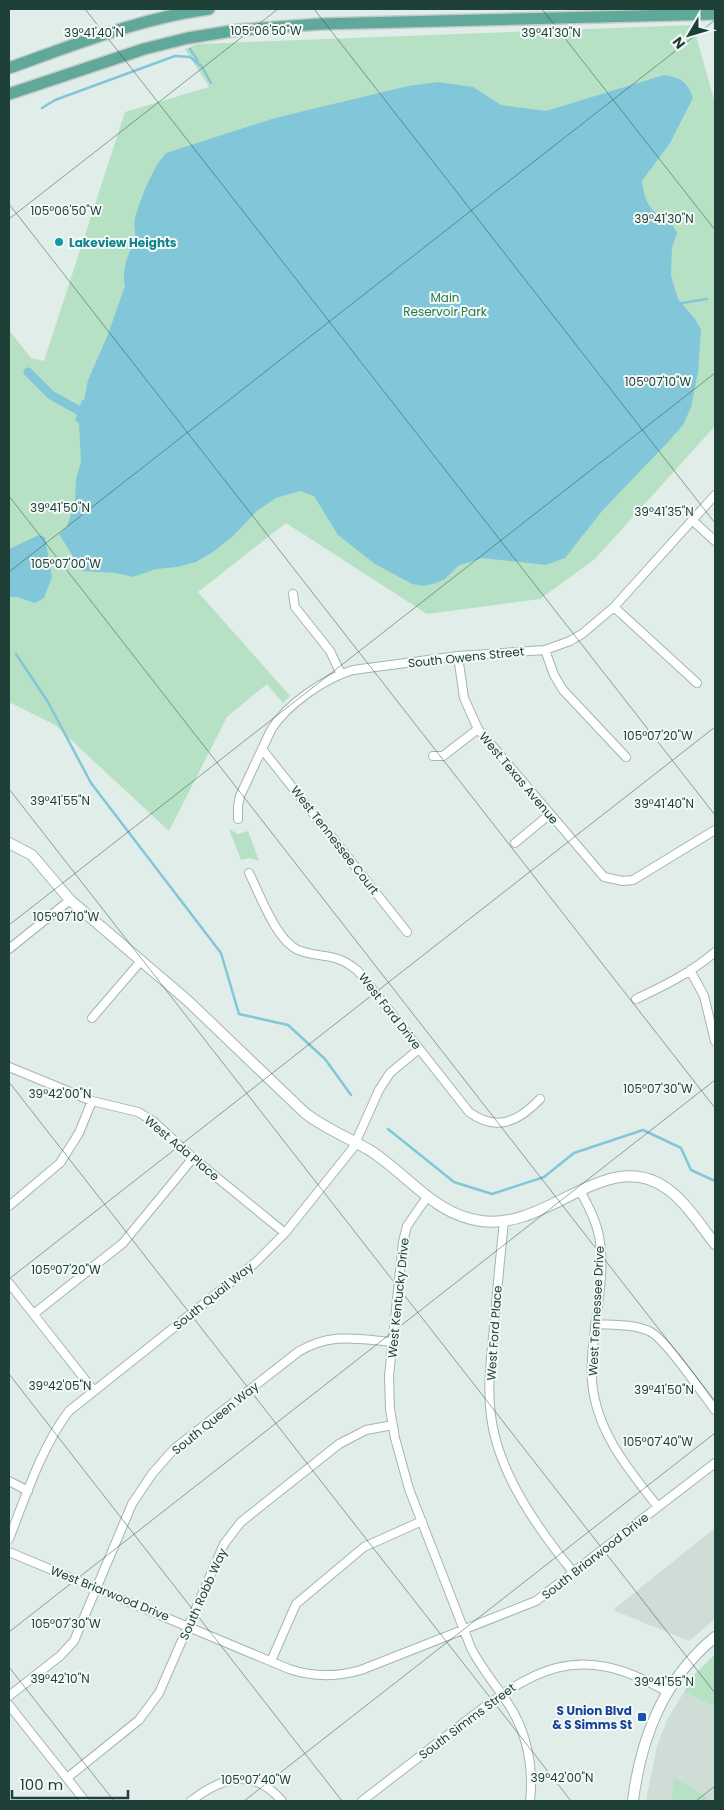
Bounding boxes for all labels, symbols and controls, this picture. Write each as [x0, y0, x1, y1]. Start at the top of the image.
north arrow [664, 10, 714, 60]
text: 105°06'50"W [230, 22, 302, 39]
text: 39°41'40"N [64, 24, 124, 41]
text: 39°41'30"N [521, 24, 581, 41]
text: N [668, 33, 690, 53]
text: 105°06'50"W [30, 202, 102, 219]
text: 39°41'30"N [634, 210, 694, 227]
place label: Lakeview Heights [69, 234, 177, 251]
marker: Lakeview Heights [53, 236, 65, 248]
park label: Main Reservoir Park [403, 289, 488, 320]
text: 105°07'10"W [625, 373, 691, 390]
text: 39°41'50"N [30, 499, 90, 516]
text: 39°41'35"N [634, 503, 694, 520]
text: 105°07'00"W [31, 555, 101, 572]
street label: South Owens Street [407, 642, 525, 672]
text: 105°07'20"W [623, 727, 693, 744]
street label: West Texas Avenue [475, 728, 563, 828]
street label: West Tennessee Court [287, 782, 383, 898]
text: 39°41'55"N [30, 792, 90, 809]
text: 39°41'40"N [634, 795, 694, 812]
text: 105°07'10"W [33, 908, 99, 925]
street label: West Ford Drive [355, 969, 425, 1053]
text: 105°07'30"W [623, 1080, 693, 1097]
text: 39°42'00"N [29, 1085, 91, 1102]
street label: West Ada Place [141, 1112, 223, 1184]
street label: West Kentucky Drive [383, 1237, 413, 1359]
street label: West Tennessee Drive [584, 1245, 608, 1377]
street label: South Quail Way [169, 1258, 257, 1334]
text: 105°07'20"W [31, 1261, 101, 1278]
street label: West Ford Place [482, 1285, 506, 1381]
text: 39°42'05"N [29, 1377, 91, 1394]
street label: South Queen Way [168, 1378, 262, 1458]
text: 39°41'50"N [634, 1381, 694, 1398]
text: 105°07'40"W [623, 1433, 693, 1450]
street label: South Briarwood Drive [538, 1509, 652, 1603]
street label: South Robb Way [175, 1545, 231, 1643]
street label: West Briarwood Drive [48, 1561, 172, 1625]
text: 105°07'30"W [31, 1615, 101, 1632]
text: 39°42'10"N [30, 1670, 90, 1687]
text: 39°41'55"N [634, 1673, 694, 1690]
street label: South Simms Street [415, 1679, 519, 1763]
place label: S Union Blvd & S Simms St [552, 1702, 632, 1733]
marker: S Union Blvd & S Simms St [636, 1711, 648, 1723]
scale bar [12, 1768, 129, 1800]
text: 39°42'00"N [531, 1769, 593, 1786]
text: 105°07'40"W [221, 1771, 291, 1788]
text: 100 m [20, 1774, 63, 1795]

